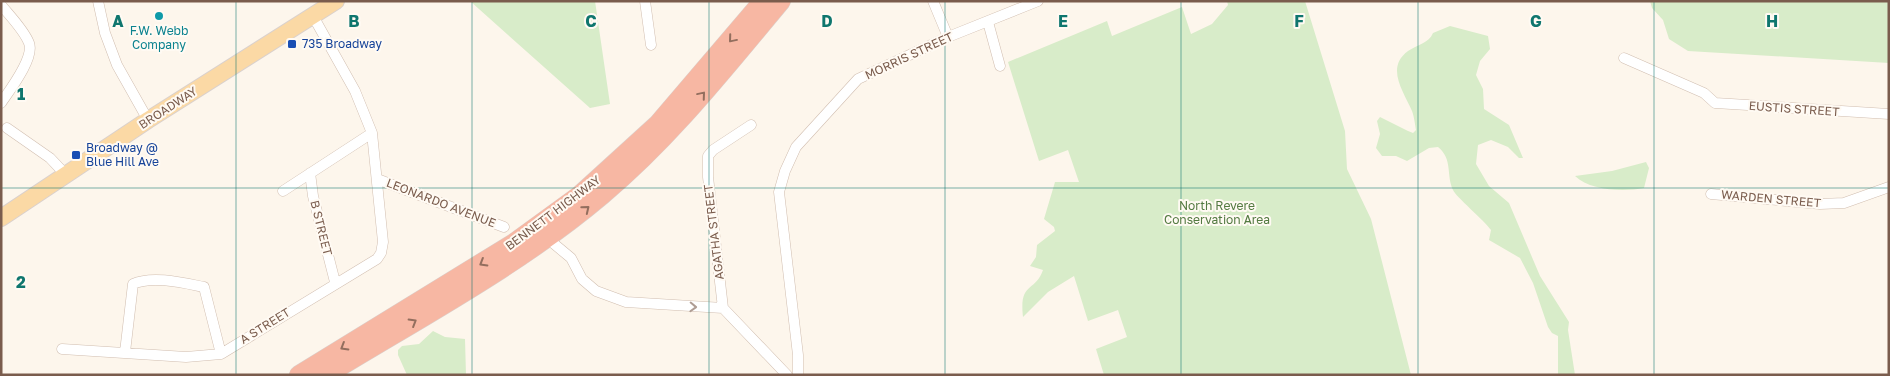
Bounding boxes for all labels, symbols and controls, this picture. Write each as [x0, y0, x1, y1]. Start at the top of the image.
marker: F.W. Webb Company [153, 10, 165, 22]
text: A [112, 11, 124, 31]
text: B [348, 11, 360, 31]
text: C [585, 11, 597, 31]
text: D [821, 11, 833, 31]
text: E [1058, 11, 1068, 31]
text: F [1294, 11, 1304, 31]
text: G [1530, 11, 1542, 31]
text: H [1766, 11, 1778, 31]
place label: F.W. Webb Company [130, 23, 188, 52]
street label: MORRIS STREET [862, 28, 956, 82]
one-way arrow [729, 33, 738, 42]
place label: 735 Broadway [302, 36, 382, 51]
marker: 735 Broadway [286, 38, 298, 50]
street label: BROADWAY [136, 83, 200, 132]
text: 1 [17, 84, 25, 104]
one-way arrow [696, 92, 705, 101]
street label: EUSTIS STREET [1748, 98, 1840, 119]
place label: Broadway @ Blue Hill Ave [86, 140, 159, 169]
marker: Broadway @ Blue Hill Ave [70, 149, 82, 161]
street label: BENNETT HIGHWAY [502, 172, 603, 253]
street label: LEONARDO AVENUE [384, 175, 498, 230]
street label: AGATHA STREET [700, 183, 727, 281]
street label: WARDEN STREET [1720, 187, 1822, 210]
park label: North Revere Conservation Area [1164, 198, 1270, 227]
street label: B STREET [307, 199, 336, 258]
one-way arrow [580, 205, 589, 214]
one-way arrow [479, 256, 488, 266]
text: 2 [16, 272, 26, 292]
one-way arrow [689, 302, 697, 312]
street label: A STREET [237, 304, 293, 347]
one-way arrow [407, 318, 416, 328]
one-way arrow [341, 341, 350, 351]

